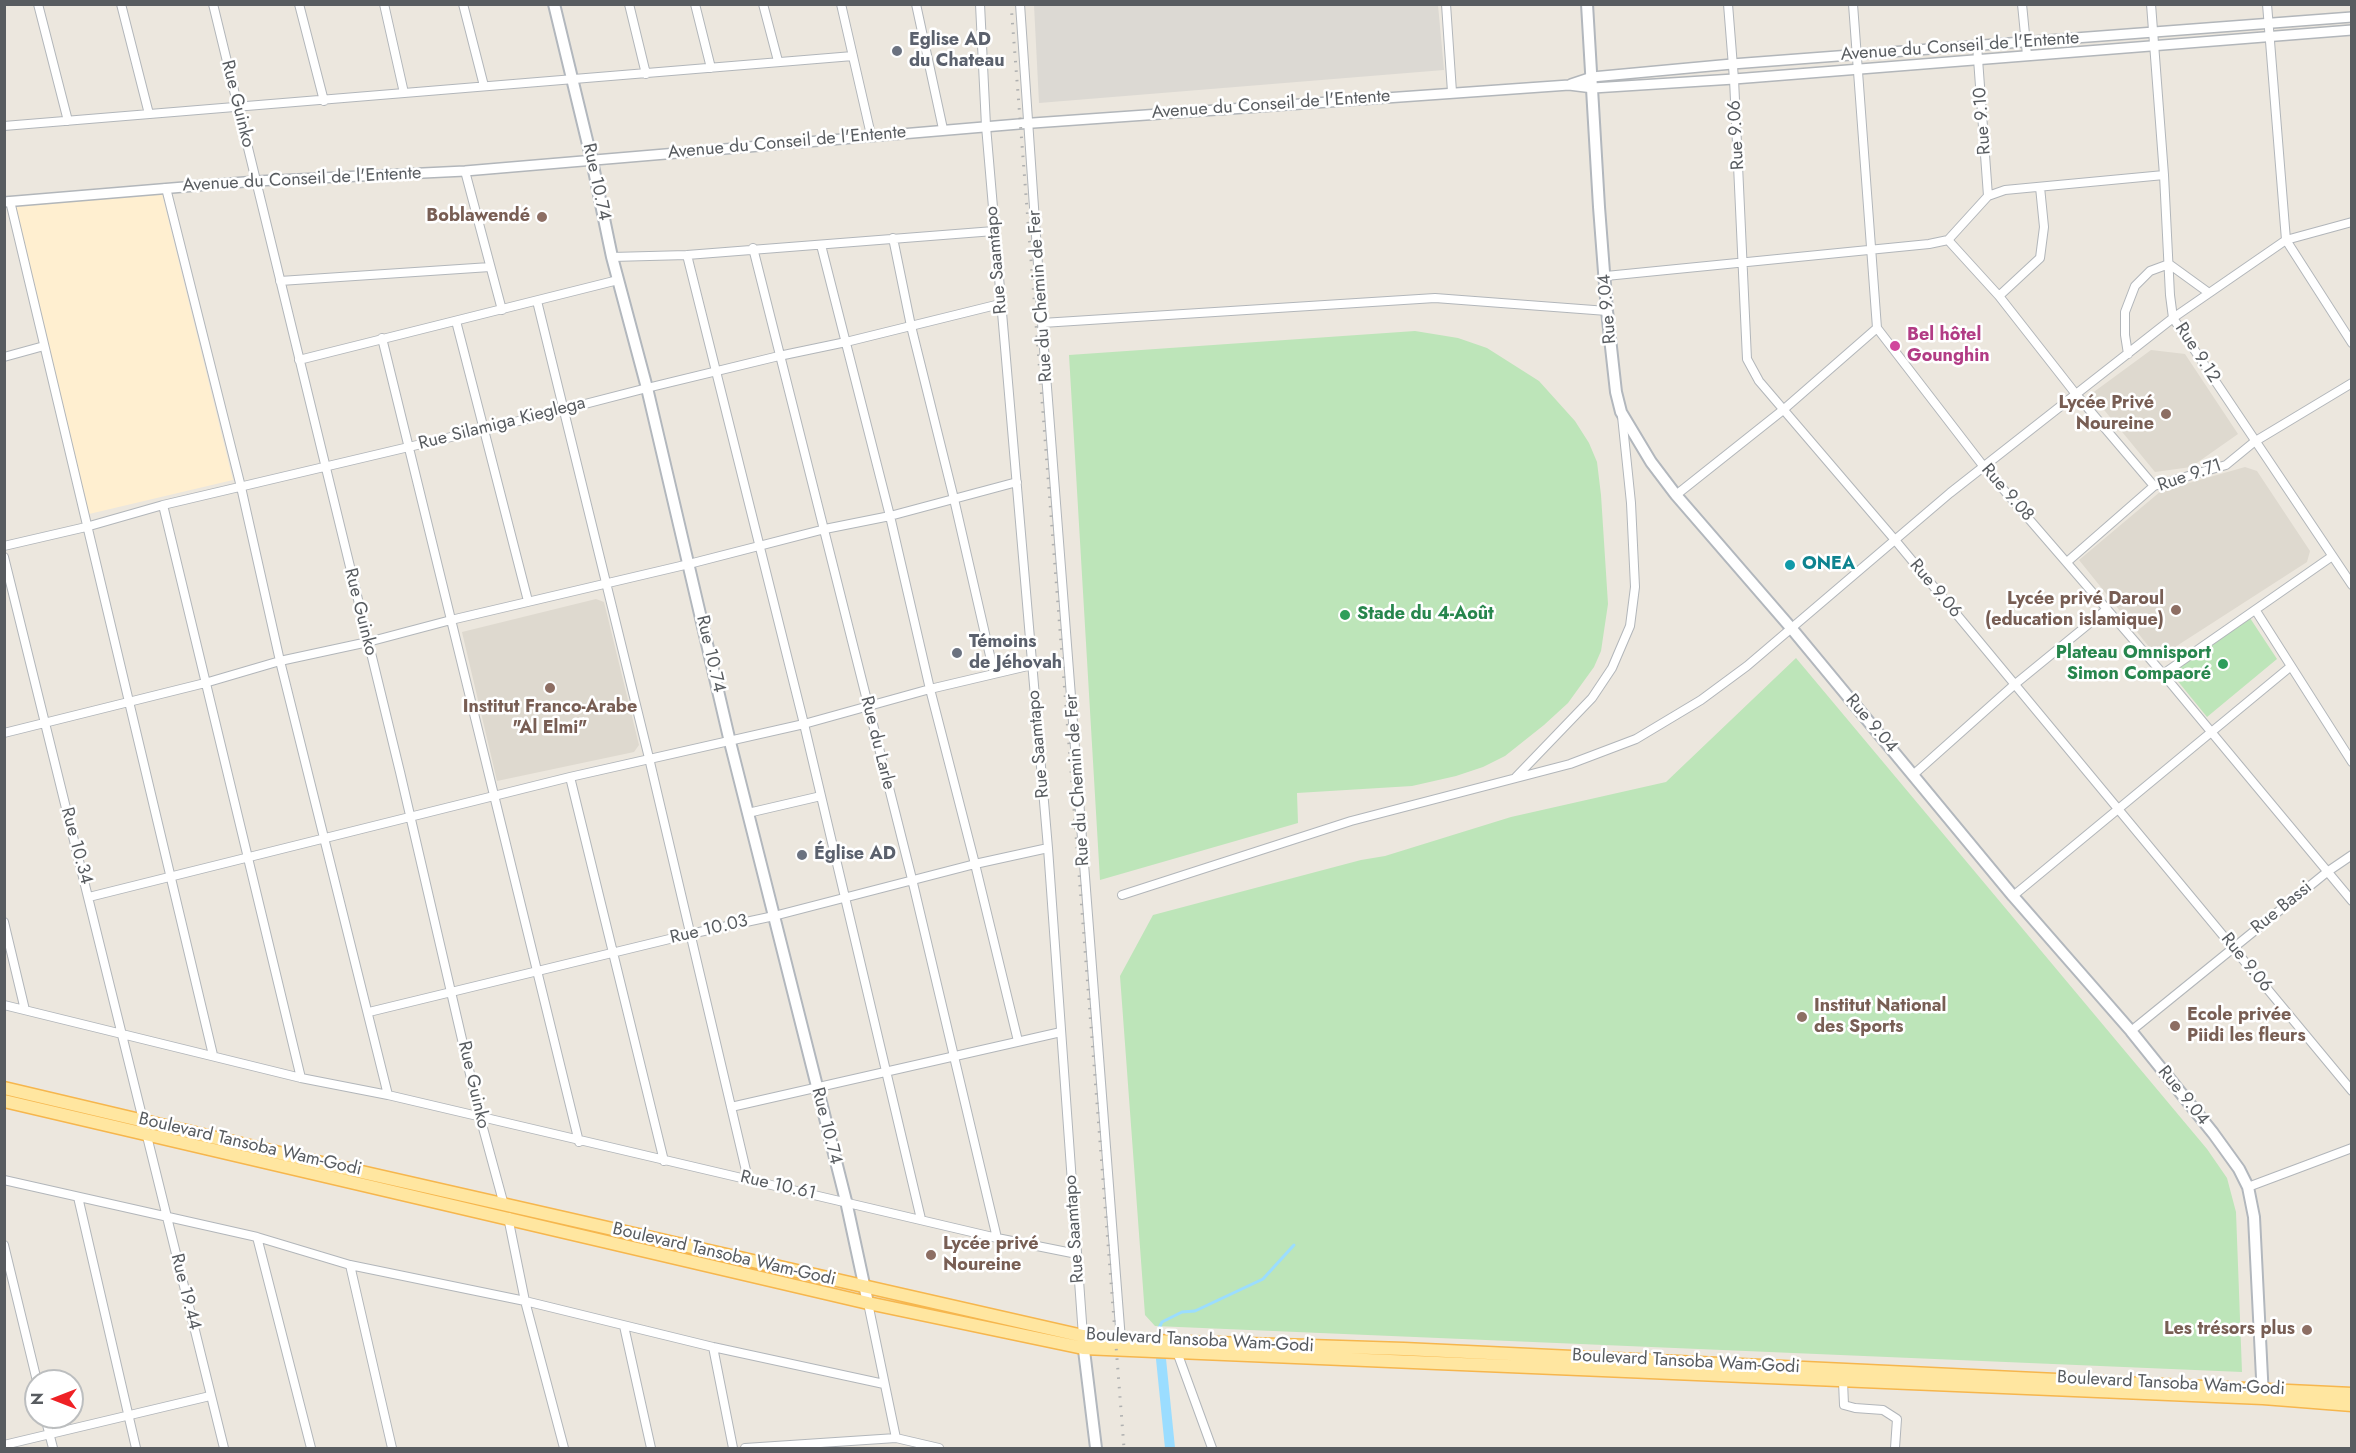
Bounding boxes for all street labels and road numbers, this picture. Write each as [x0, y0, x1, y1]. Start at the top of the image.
street label: Avenue du Conseil de l'Entente [1840, 28, 2080, 66]
street label: Rue Guinko [216, 58, 258, 150]
street label: Avenue du Conseil de l'Entente [1151, 86, 1391, 124]
street label: Rue 9.10 [1970, 87, 1996, 155]
street label: Rue 9.06 [1724, 100, 1750, 170]
street label: Avenue du Conseil de l'Entente [667, 122, 907, 164]
street label: Rue 10.74 [577, 141, 615, 223]
street label: Avenue du Conseil de l'Entente [182, 163, 422, 197]
street label: Rue Saamtapo [982, 205, 1012, 315]
street label: Rue du Chemin de Fer [1024, 209, 1058, 383]
street label: Rue 9.04 [1594, 273, 1622, 345]
street label: Rue 9.12 [2170, 319, 2224, 387]
street label: Rue Silamiga Kieglega [416, 393, 588, 455]
street label: Rue 9.71 [2155, 455, 2225, 497]
street label: Rue 9.08 [1976, 460, 2038, 526]
street label: Rue 9.06 [1904, 555, 1966, 623]
street label: Rue Guinko [339, 566, 381, 658]
street label: Rue 10.74 [691, 613, 729, 695]
street label: Rue Saamtapo [1024, 689, 1054, 799]
street label: Rue 9.04 [1840, 690, 1902, 758]
street label: Rue du Chemin de Fer [1061, 693, 1095, 867]
street label: Rue du Larle [855, 694, 899, 792]
street label: Rue 10.34 [55, 805, 97, 887]
street label: Rue Bassi [2247, 877, 2317, 939]
street label: Rue 10.03 [668, 911, 750, 949]
street label: Rue 9.06 [2216, 929, 2276, 997]
street label: Rue Guinko [452, 1039, 494, 1131]
street label: Rue 9.04 [2153, 1062, 2213, 1130]
street label: Rue 10.74 [806, 1085, 846, 1167]
street label: Boulevard Tansoba Wam-Godi [136, 1109, 364, 1181]
street label: Rue 10.61 [738, 1167, 818, 1205]
street label: Rue Saamtapo [1060, 1174, 1090, 1284]
street label: Boulevard Tansoba Wam-Godi [610, 1219, 838, 1291]
street label: Rue 19.44 [165, 1252, 205, 1332]
street label: Boulevard Tansoba Wam-Godi [1086, 1324, 1314, 1358]
street label: Boulevard Tansoba Wam-Godi [1572, 1345, 1800, 1379]
street label: Boulevard Tansoba Wam-Godi [2057, 1367, 2285, 1401]

